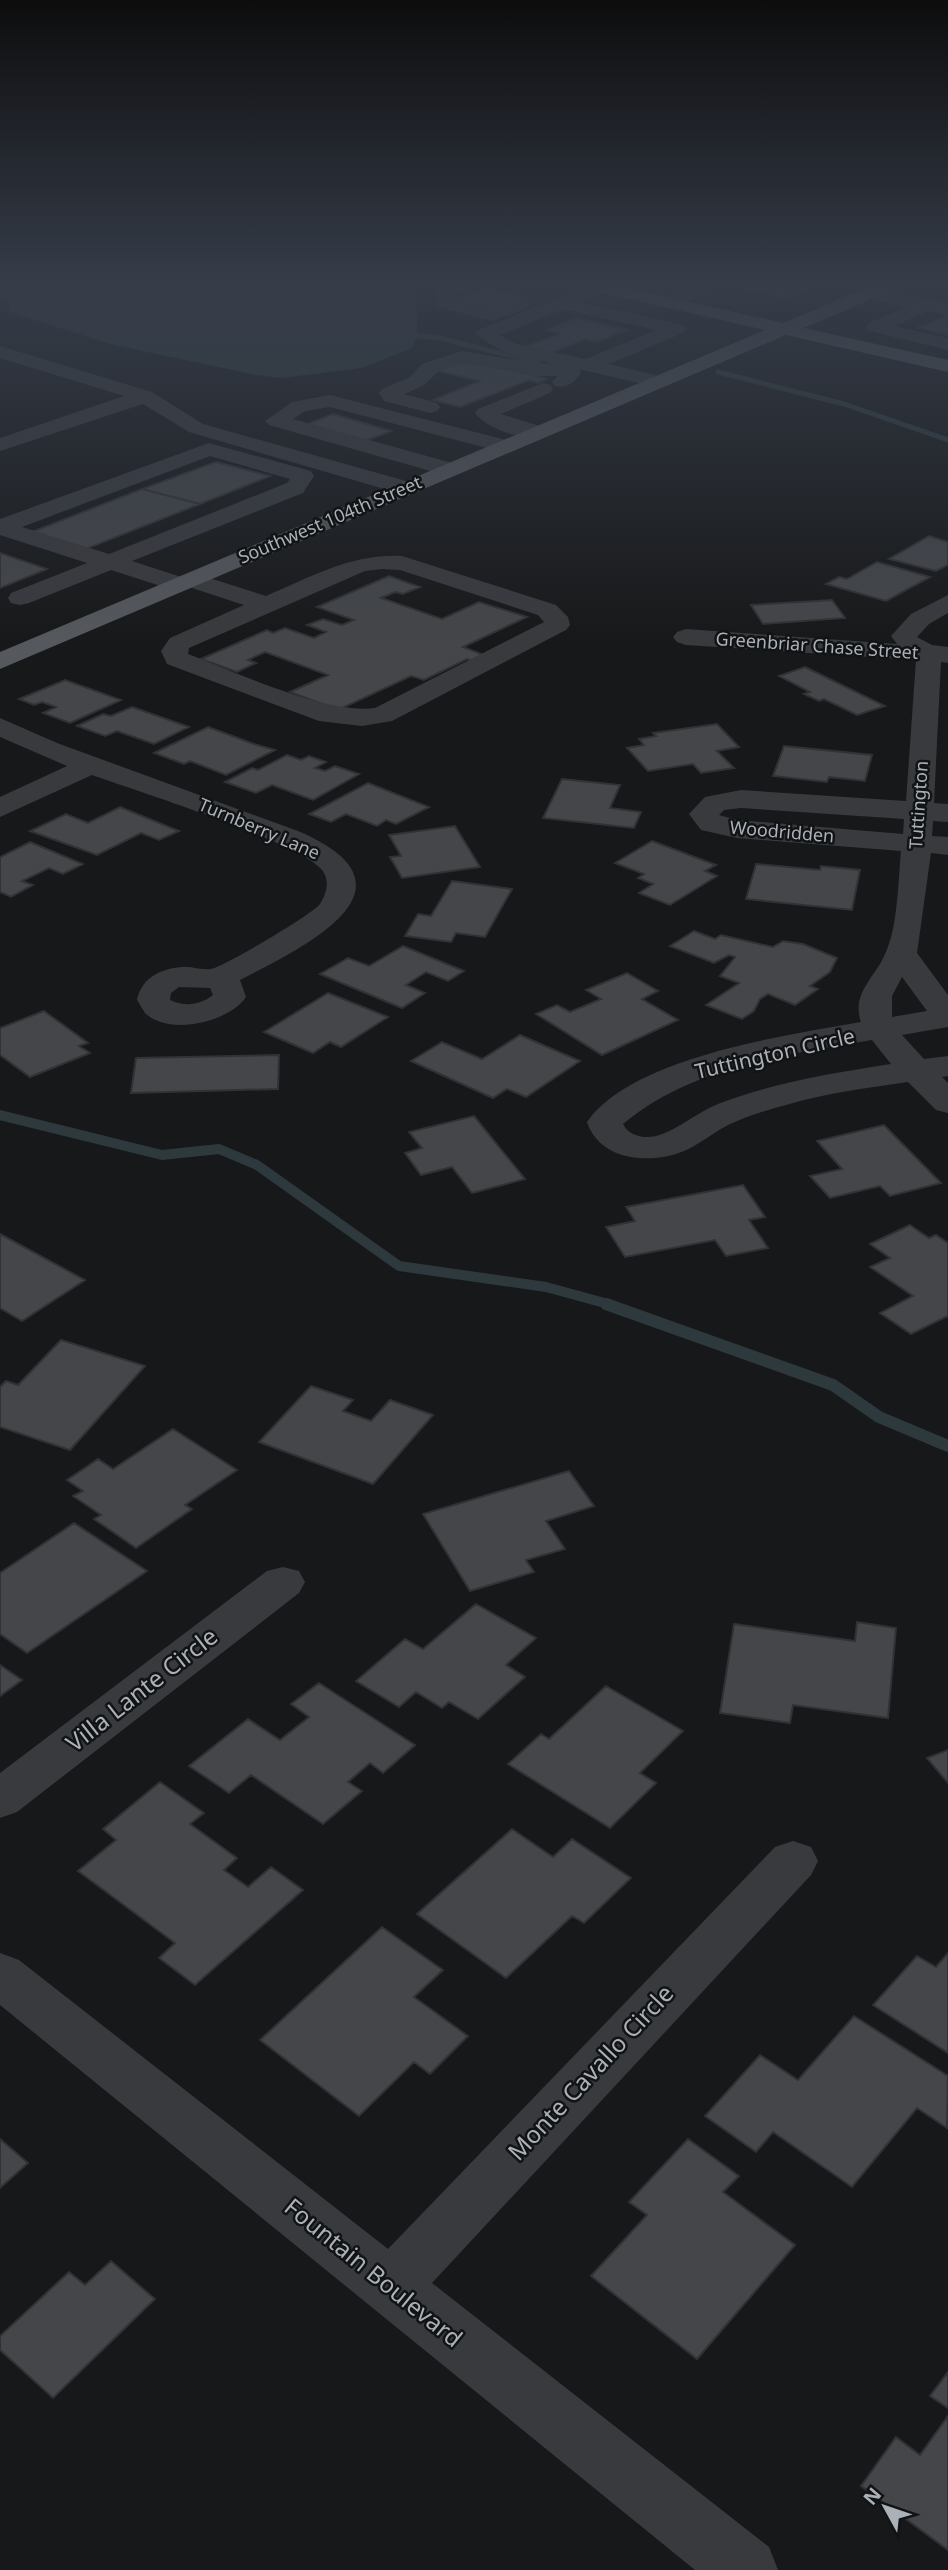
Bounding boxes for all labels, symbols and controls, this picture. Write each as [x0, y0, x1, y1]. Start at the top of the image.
street label: Southwest 104th Street [234, 469, 425, 569]
street label: Greenbriar Chase Street [715, 626, 920, 664]
street label: Tuttington [903, 760, 933, 850]
street label: Turnberry Lane [195, 792, 324, 864]
street label: Woodridden [729, 814, 835, 848]
street label: Tuttington Circle [692, 1021, 857, 1085]
street label: Villa Lante Circle [58, 1619, 224, 1758]
street label: Monte Cavallo Circle [500, 1977, 680, 2167]
street label: Fountain Boulevard [278, 2190, 470, 2354]
north arrow [850, 2472, 920, 2542]
text: N [857, 2482, 887, 2510]

